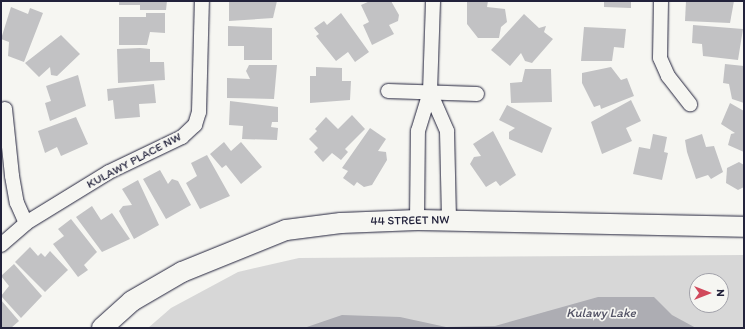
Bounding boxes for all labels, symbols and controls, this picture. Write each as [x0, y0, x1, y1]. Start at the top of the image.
street label: KULAWY PLACE NW [84, 130, 184, 192]
street label: 44 STREET NW [370, 213, 450, 229]
north arrow [689, 273, 729, 313]
text: N [714, 289, 727, 297]
water label: Kulawy Lake [566, 305, 636, 321]

